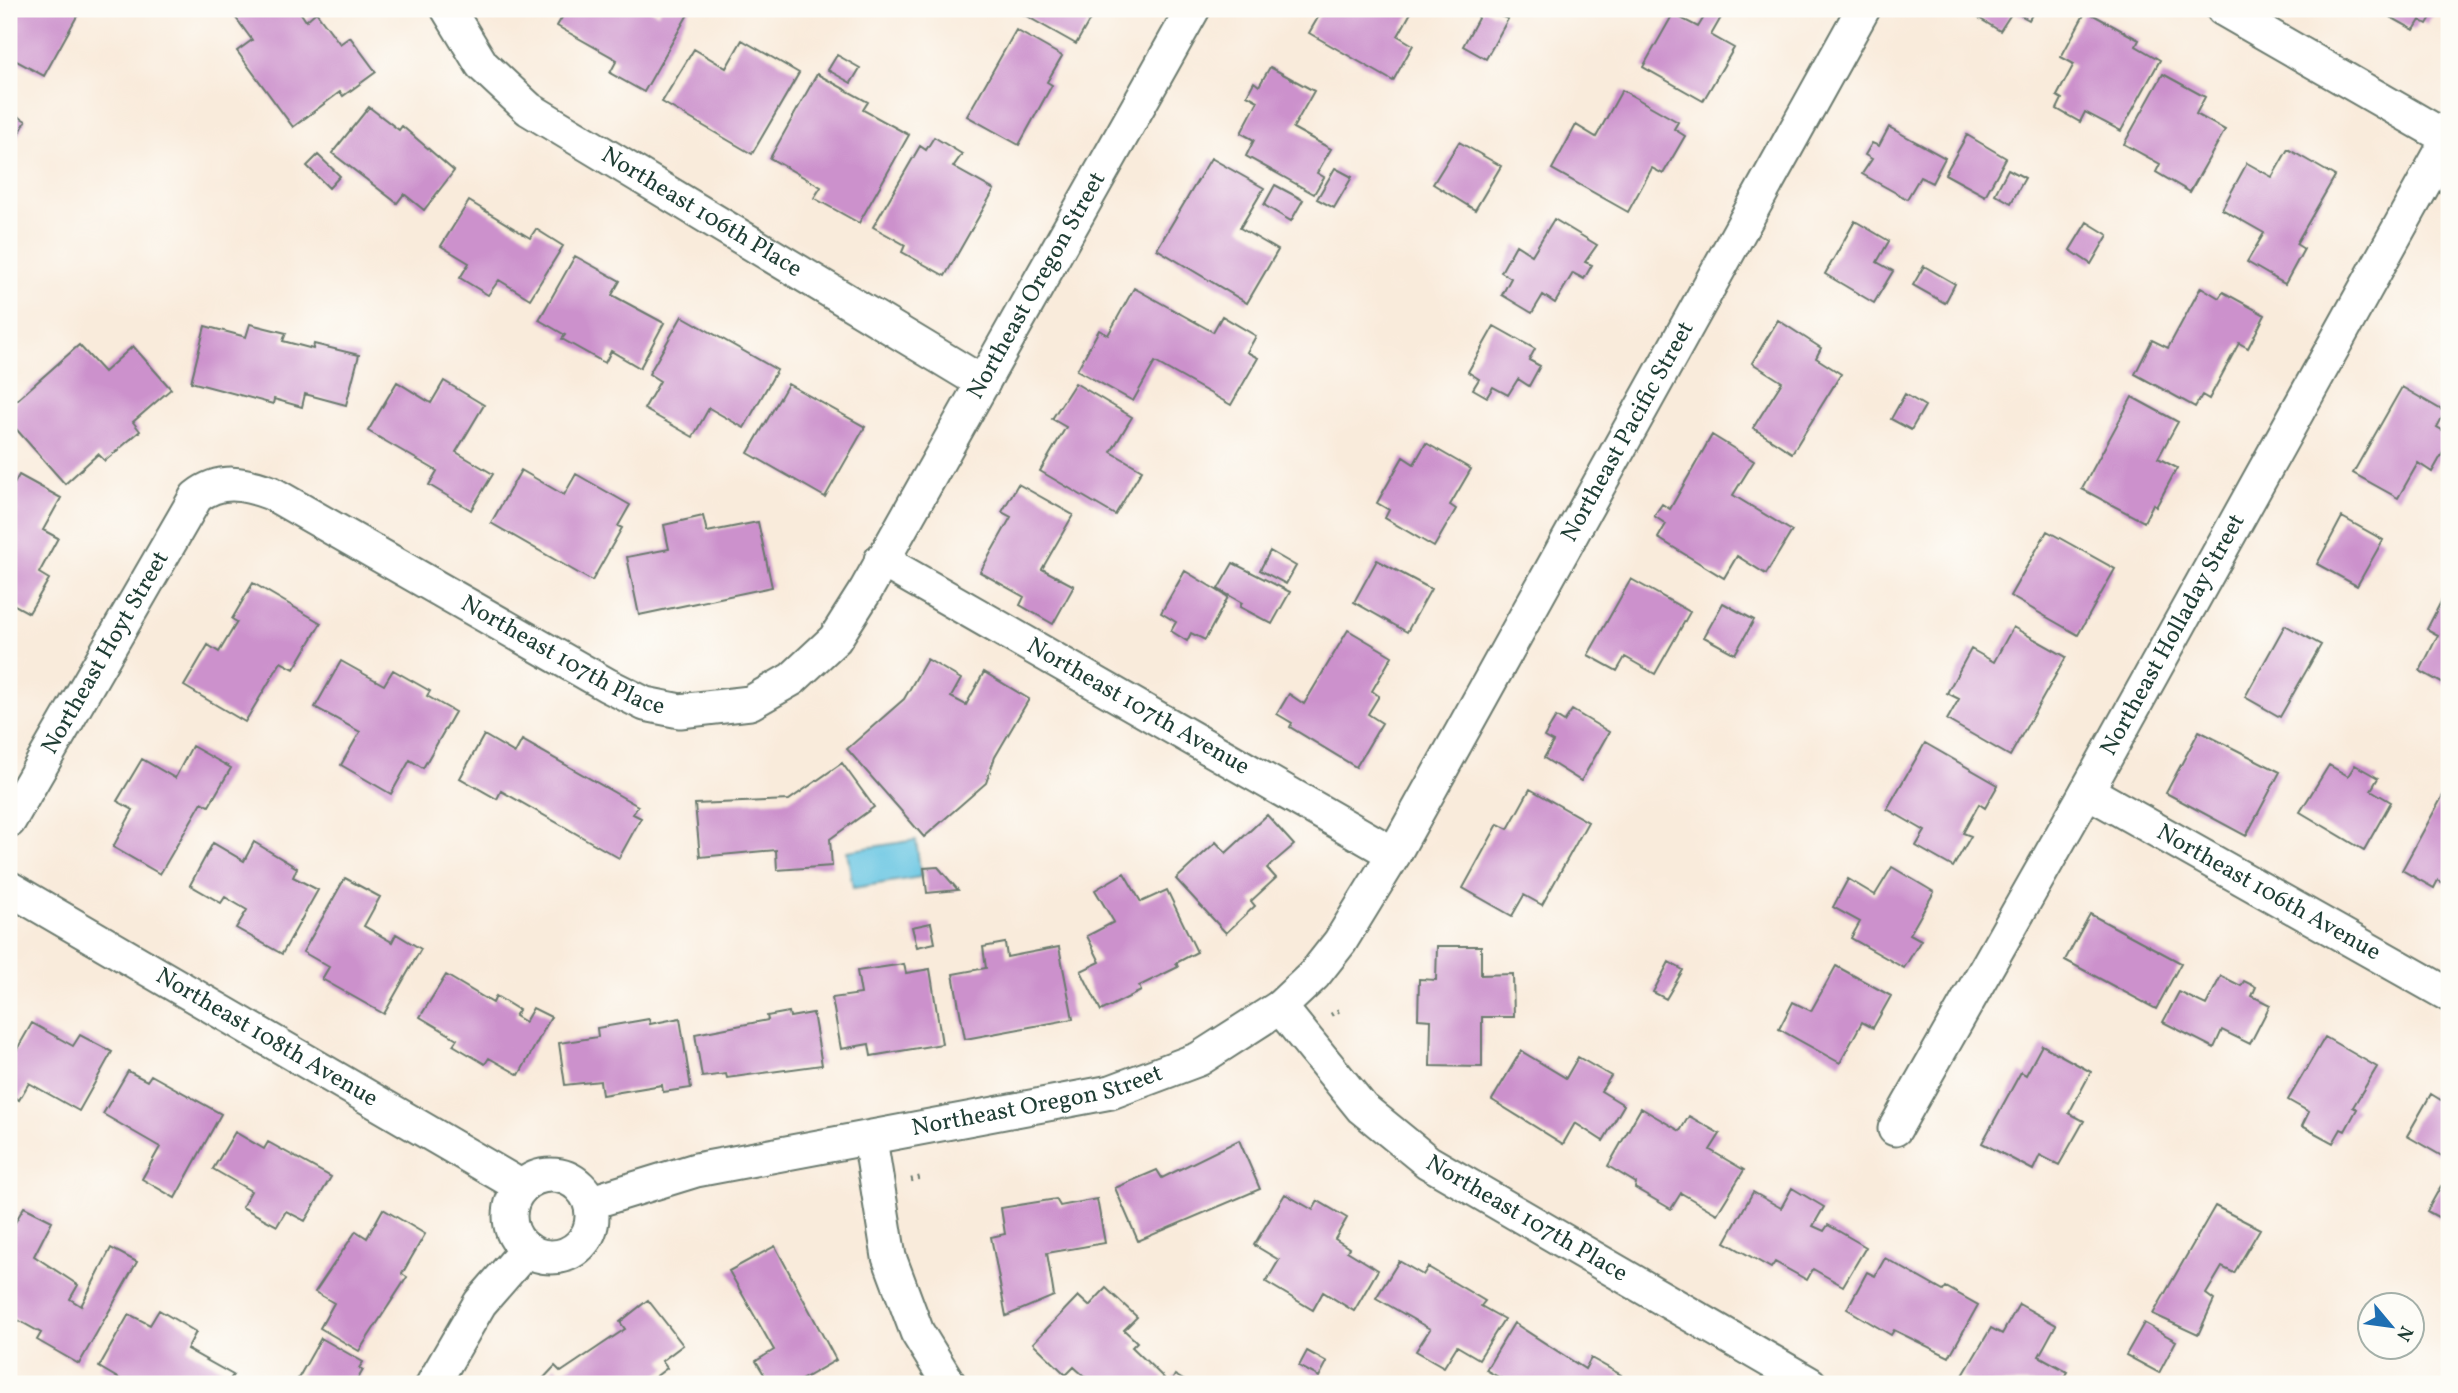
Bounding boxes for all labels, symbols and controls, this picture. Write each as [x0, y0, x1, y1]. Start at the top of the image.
street label: Northeast 106th Place [594, 139, 808, 287]
street label: Northeast Oregon Street [959, 166, 1115, 406]
street label: Northeast Pacific Street [1553, 315, 1703, 548]
street label: Northeast Holladay Street [2093, 508, 2254, 762]
street label: Northeast Hoyt Street [34, 545, 178, 761]
street label: Northeast 107th Place [454, 588, 667, 724]
street label: Northeast 107th Avenue [1020, 630, 1255, 785]
street label: Northeast 106th Avenue [2150, 816, 2387, 970]
street label: Northeast 108th Avenue [149, 960, 384, 1116]
street label: Northeast Oregon Street [909, 1057, 1168, 1146]
street label: Northeast 107th Place [1419, 1147, 1634, 1291]
north arrow [2356, 1292, 2426, 1362]
text: N [2389, 1321, 2419, 1346]

